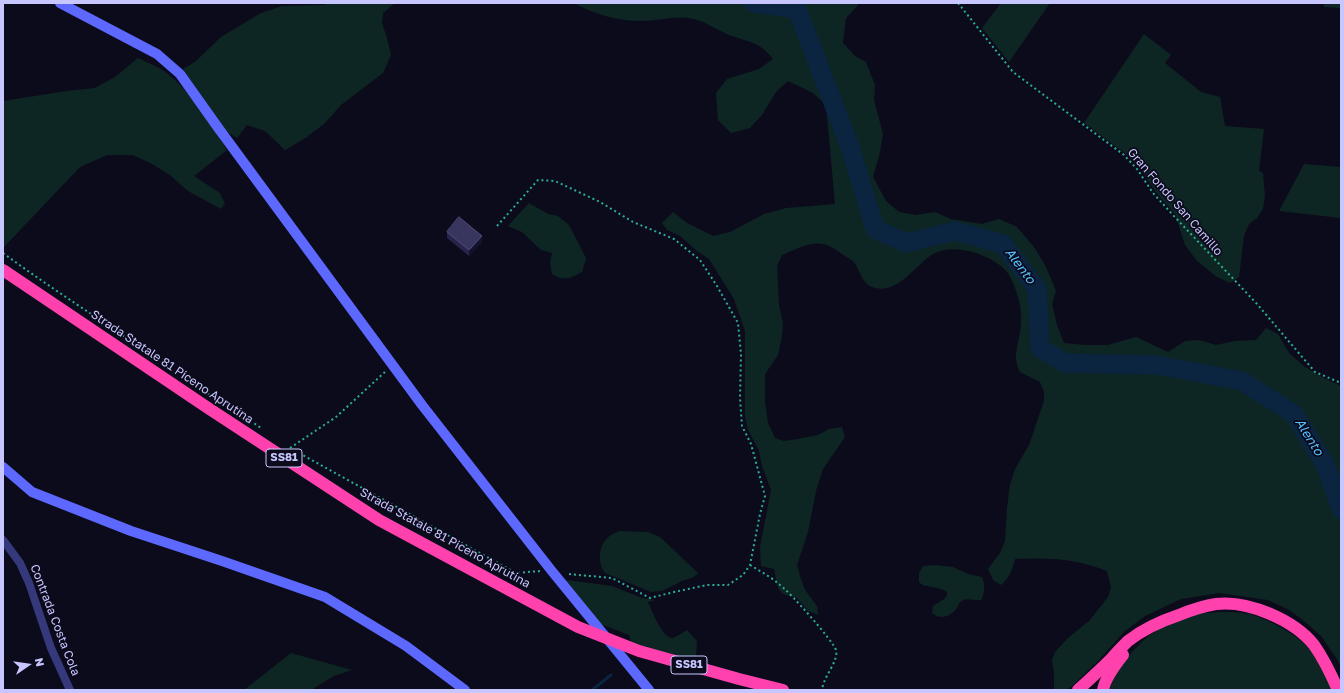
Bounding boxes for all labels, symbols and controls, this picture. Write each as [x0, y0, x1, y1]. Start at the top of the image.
street label: Gran Fondo San Camillo [1124, 145, 1226, 259]
water label: Alento [1001, 245, 1039, 287]
street label: Strada Statale 81 Piceno Aprutina [88, 307, 256, 427]
water label: Alento [1292, 416, 1326, 458]
road number: SS81 [266, 449, 302, 467]
street label: Strada Statale 81 Piceno Aprutina [357, 485, 533, 591]
street label: Contrada Costa Cola [27, 562, 83, 678]
north arrow [8, 645, 48, 685]
road number: SS81 [671, 656, 707, 674]
text: N [33, 657, 47, 668]

